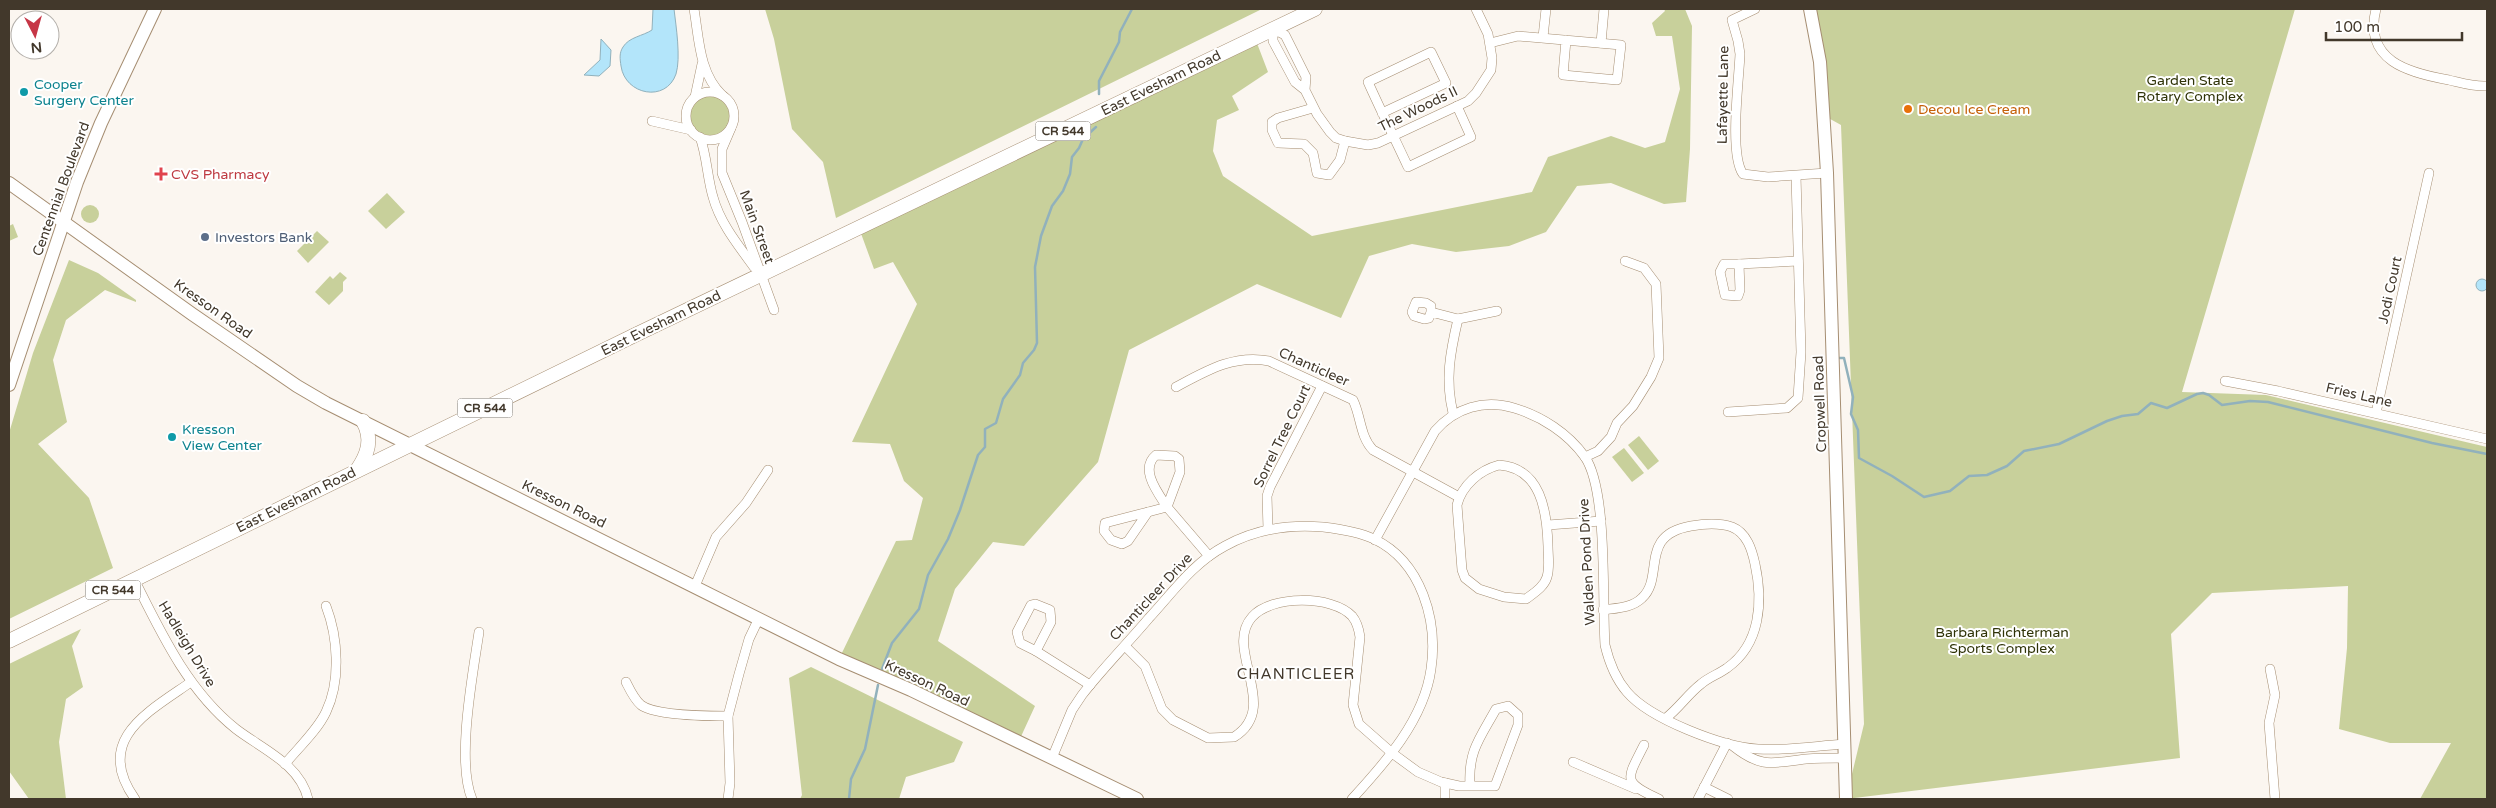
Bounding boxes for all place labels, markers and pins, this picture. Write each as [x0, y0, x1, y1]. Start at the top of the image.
place label: Cooper Surgery Center [34, 76, 134, 109]
marker: Cooper Surgery Center [18, 86, 30, 98]
place label: Decou Ice Cream [1918, 101, 2030, 118]
marker: Decou Ice Cream [1902, 103, 1914, 115]
place label: CVS Pharmacy [171, 166, 270, 183]
marker: CVS Pharmacy [155, 168, 167, 180]
place label: Investors Bank [215, 229, 313, 246]
marker: Investors Bank [199, 231, 211, 243]
place label: Kresson View Center [182, 421, 263, 454]
marker: Kresson View Center [166, 431, 178, 443]

